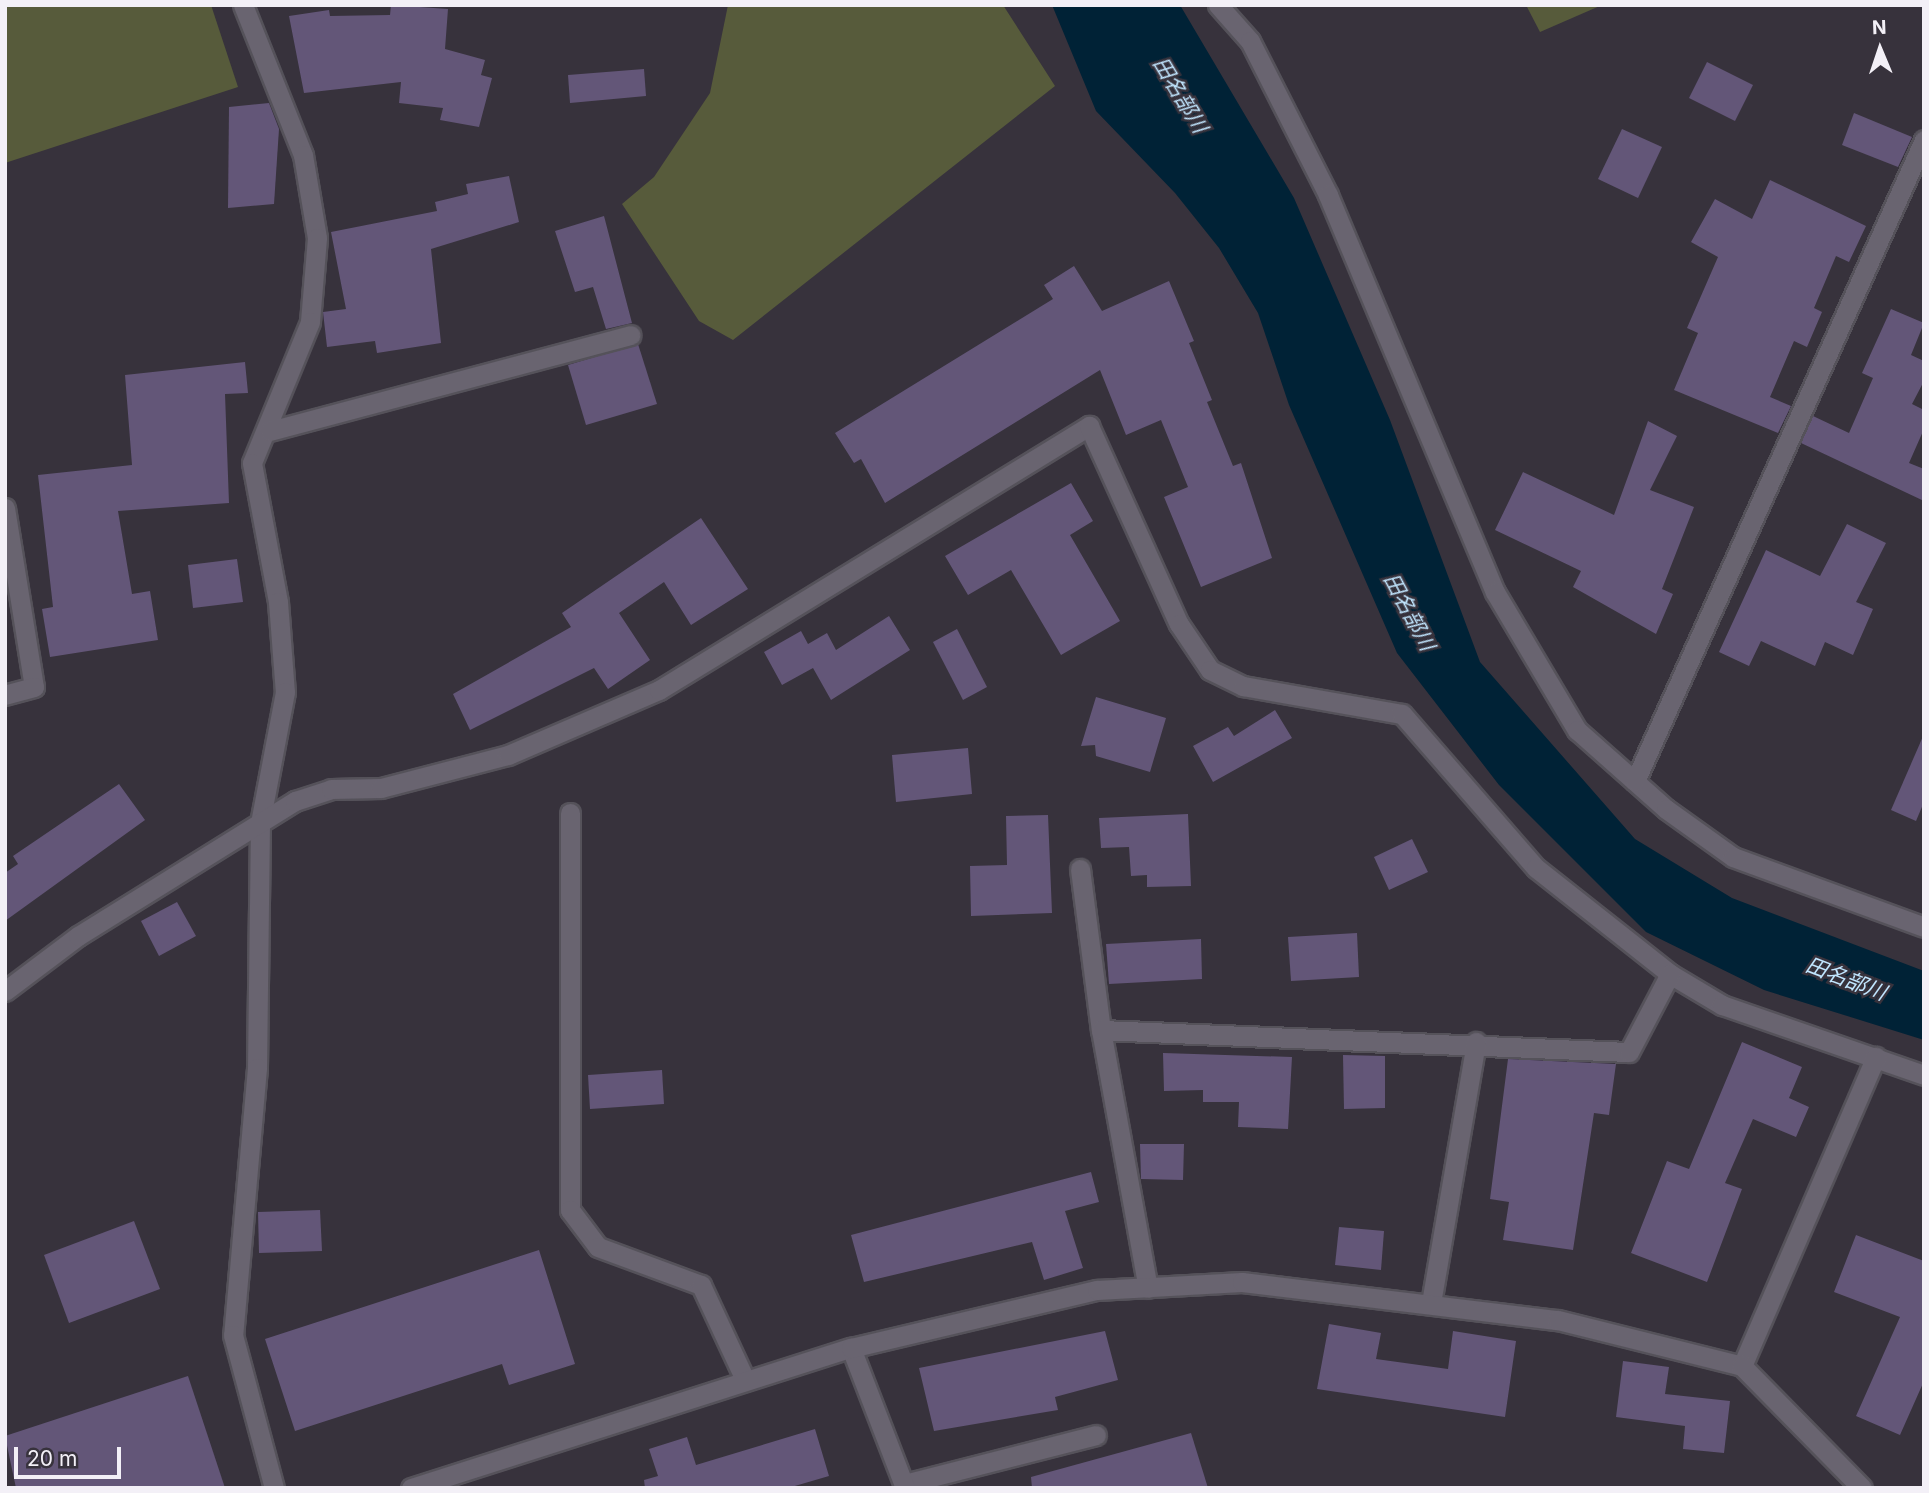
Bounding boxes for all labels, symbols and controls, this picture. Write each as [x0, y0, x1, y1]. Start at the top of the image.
north arrow [1845, 14, 1915, 84]
text: N [1872, 16, 1887, 39]
water label: 田名部川 [1148, 53, 1212, 137]
water label: 田名部川 [1378, 569, 1440, 655]
water label: 田名部川 [1802, 952, 1890, 1006]
scale bar [18, 1434, 124, 1478]
text: 20 m [27, 1446, 77, 1471]

